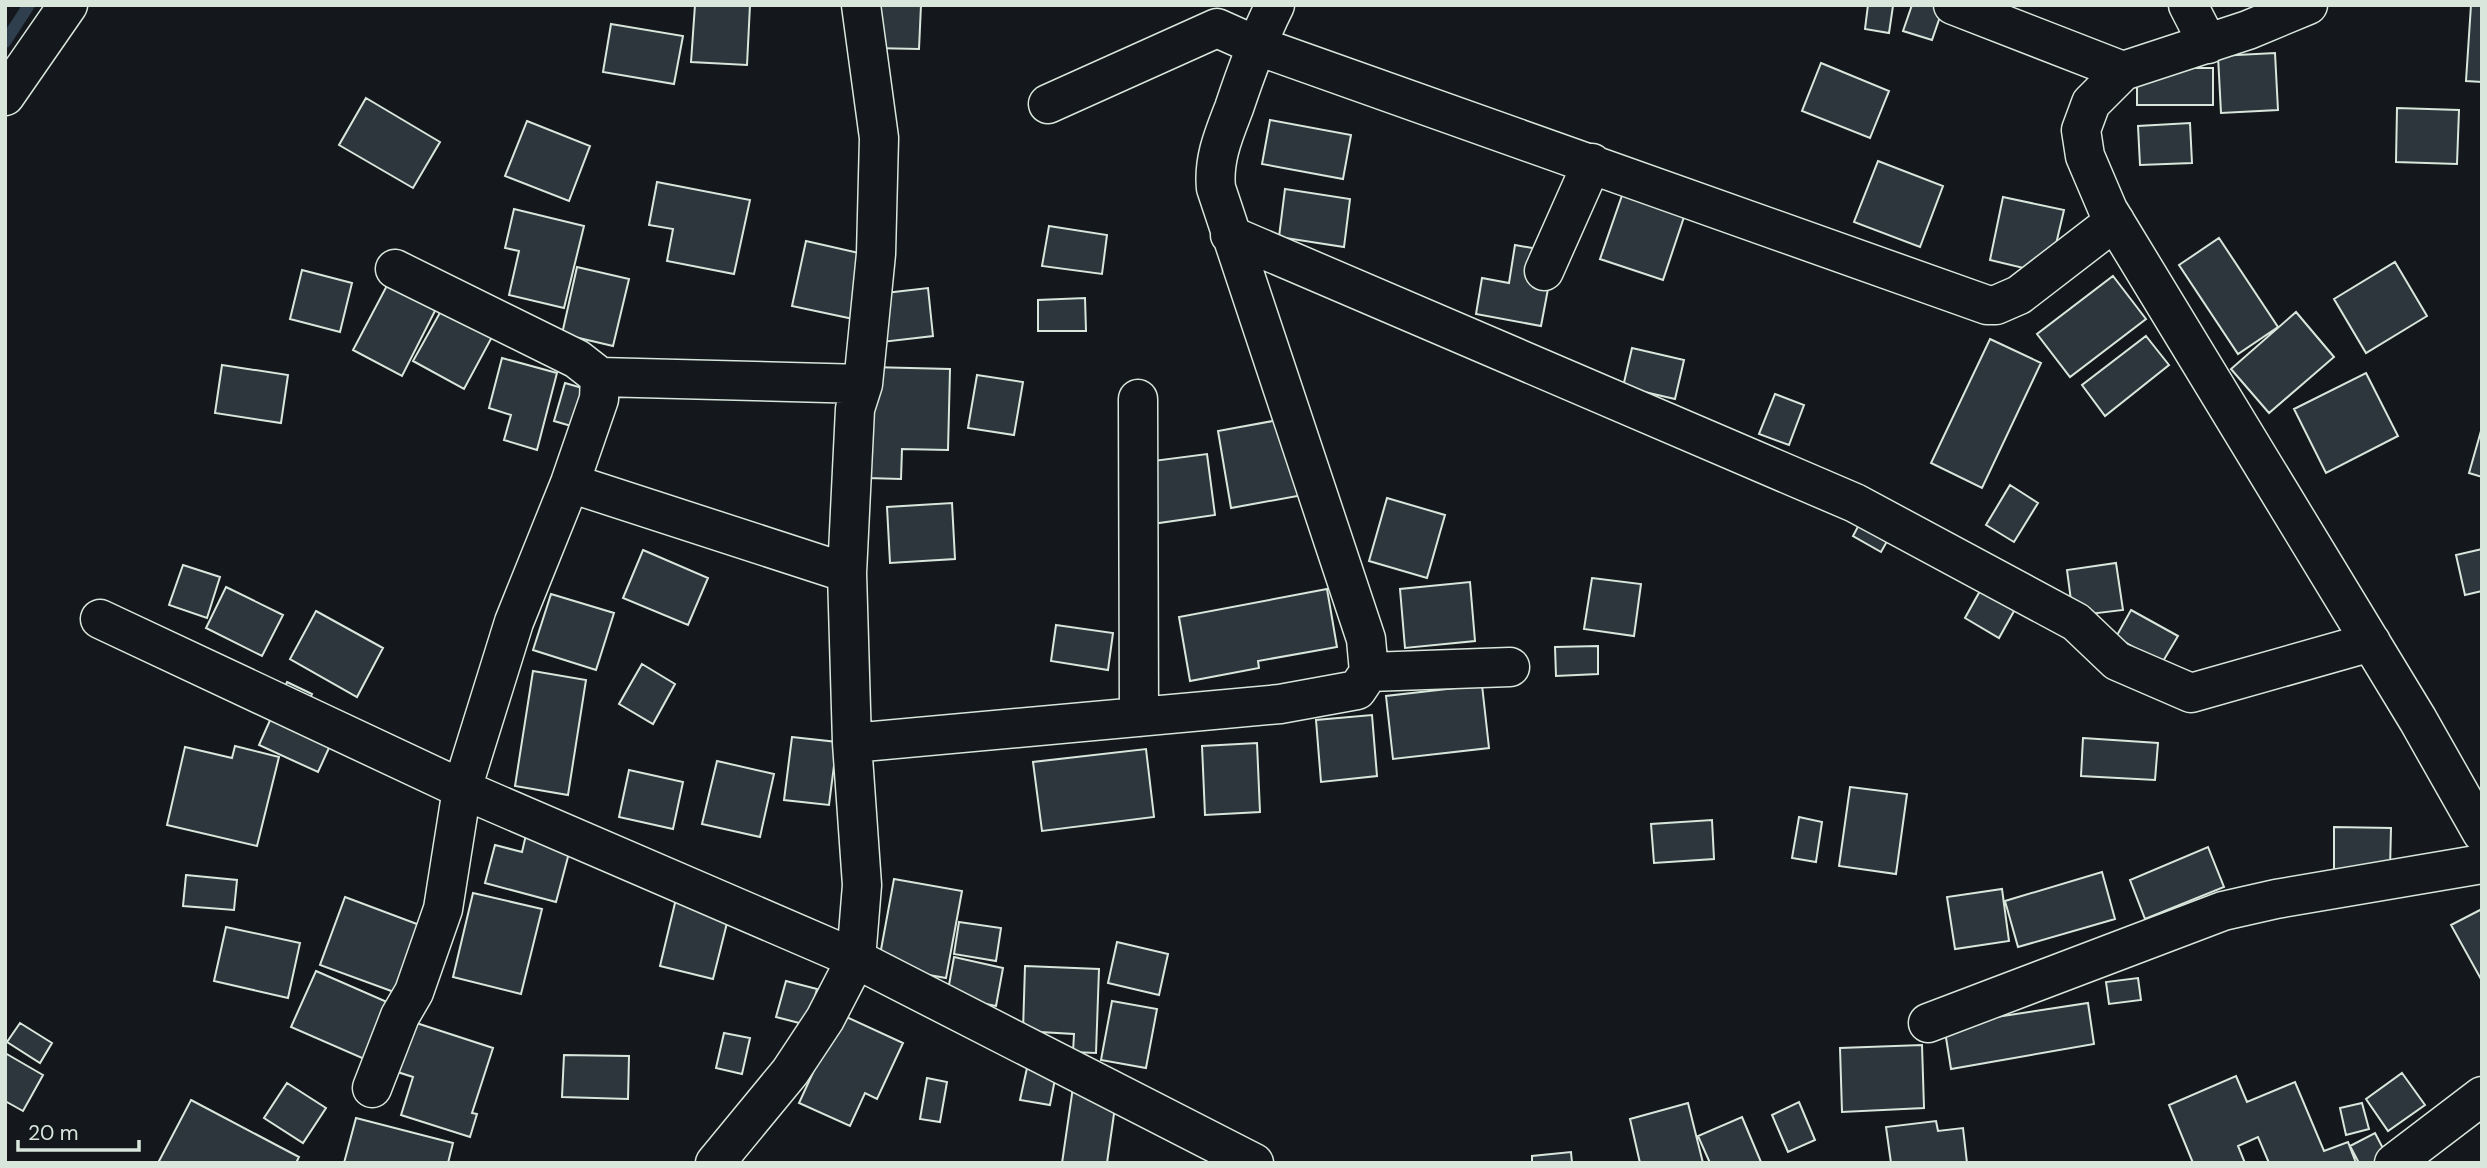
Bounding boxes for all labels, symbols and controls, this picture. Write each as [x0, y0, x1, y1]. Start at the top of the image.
scale bar [18, 1108, 138, 1152]
text: 20 m [28, 1119, 79, 1147]

